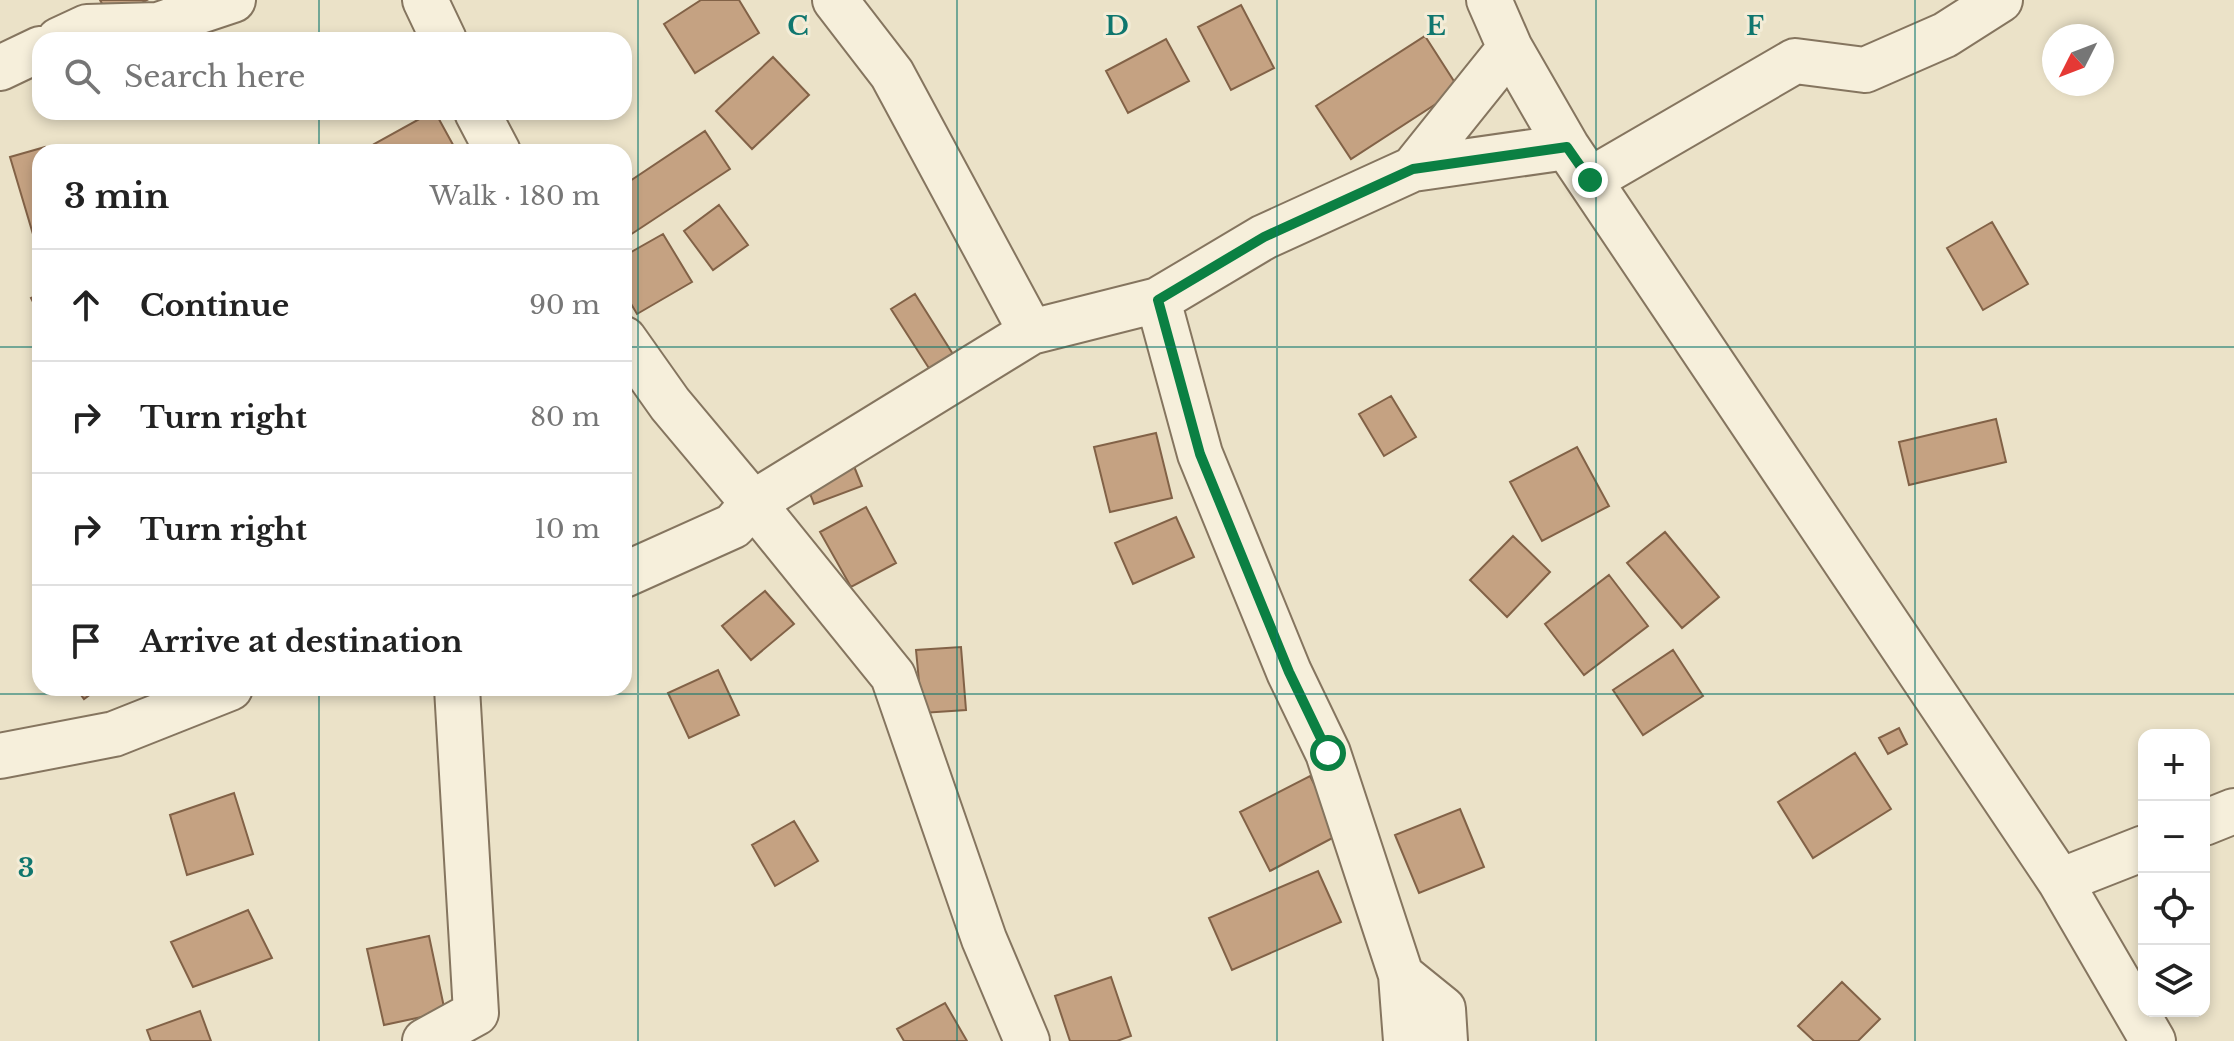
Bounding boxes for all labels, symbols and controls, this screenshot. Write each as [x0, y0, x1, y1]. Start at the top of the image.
text: C [787, 10, 809, 42]
text: D [1105, 10, 1129, 42]
text: E [1426, 10, 1446, 42]
text: F [1746, 10, 1764, 42]
north arrow [2042, 24, 2114, 96]
search box [32, 32, 632, 120]
icon: search [60, 54, 104, 98]
text: Search here [124, 58, 305, 95]
route end [1572, 162, 1608, 198]
text: 3 min [64, 175, 169, 217]
text: Walk · 180 m [430, 180, 600, 212]
icon: ahead [64, 283, 108, 327]
text: Continue [140, 287, 289, 324]
text: 90 m [529, 289, 600, 321]
icon: right [64, 395, 108, 439]
text: Turn right [140, 399, 307, 436]
text: 80 m [530, 401, 600, 433]
icon: right [64, 507, 108, 551]
text: Turn right [140, 511, 307, 548]
text: 10 m [534, 513, 600, 545]
icon: arrive [64, 619, 108, 663]
text: Arrive at destination [140, 623, 463, 660]
map controls [2138, 729, 2210, 1017]
button: + [2138, 729, 2210, 801]
route start [1310, 735, 1346, 771]
button: − [2138, 801, 2210, 873]
text: 3 [18, 852, 34, 884]
button: locate [2138, 873, 2210, 945]
button: layers [2138, 945, 2210, 1017]

